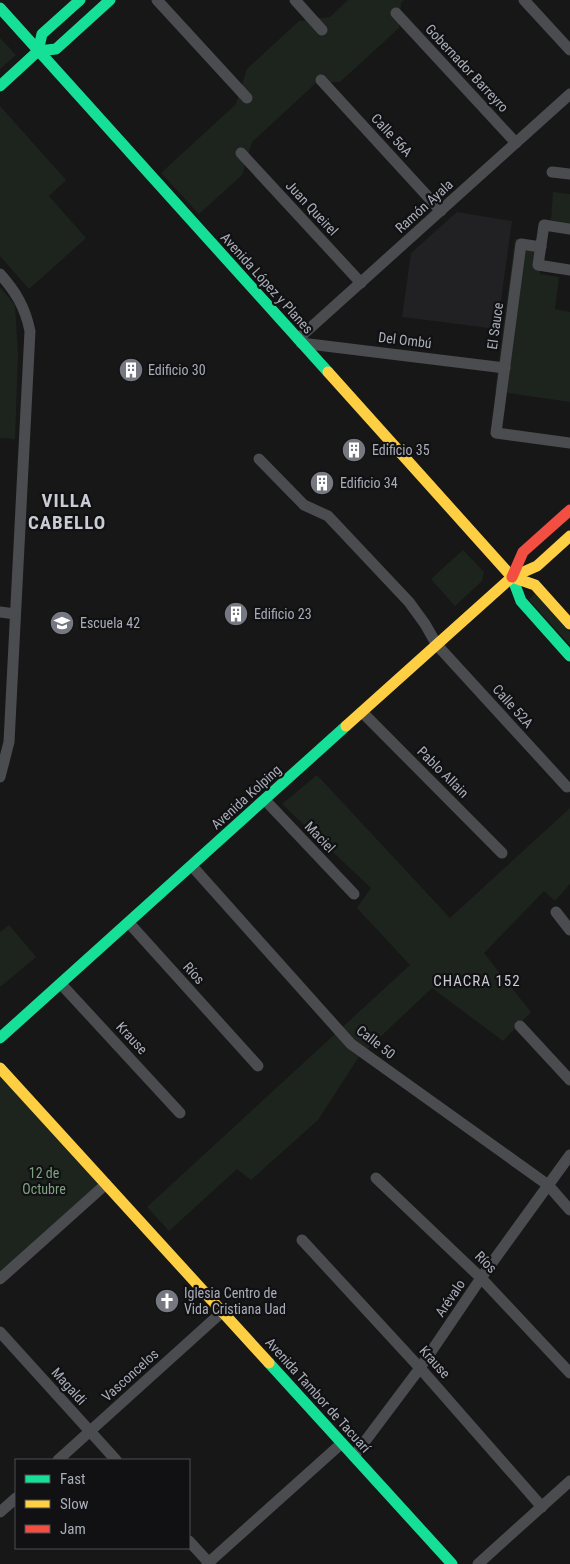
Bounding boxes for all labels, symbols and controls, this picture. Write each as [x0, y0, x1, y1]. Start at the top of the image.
street label: Gobernador Barreyro [422, 21, 512, 115]
street label: Calle 56A [368, 110, 416, 160]
street label: Ramón Ayala [392, 176, 456, 236]
street label: Juan Queirel [283, 177, 341, 239]
street label: Avenida López y Planes [218, 229, 316, 337]
street label: El Sauce [484, 301, 506, 350]
street label: Del Ombú [377, 329, 433, 351]
building icon: Edificio 30 [118, 357, 144, 383]
place label: Edificio 30 [148, 362, 206, 378]
building icon: Edificio 35 [341, 437, 367, 463]
place label: Edificio 35 [372, 442, 430, 458]
building icon: Edificio 34 [309, 470, 335, 496]
place label: Edificio 34 [340, 475, 398, 491]
district label: VILLA CABELLO [28, 489, 106, 534]
building icon: Edificio 23 [223, 601, 249, 627]
place label: Edificio 23 [254, 606, 312, 622]
school or university icon: Escuela 42 [49, 610, 75, 636]
place label: Escuela 42 [80, 615, 140, 631]
street label: Calle 52A [489, 681, 537, 731]
street label: Pablo Allain [414, 743, 472, 801]
street label: Avenida Kolping [208, 761, 284, 833]
street label: Maciel [301, 818, 339, 856]
street label: Ríos [180, 959, 208, 987]
district label: CHACRA 152 [433, 972, 521, 990]
street label: Krause [113, 1019, 151, 1058]
street label: Calle 50 [353, 1022, 399, 1062]
park label: 12 de Octubre [22, 1165, 66, 1197]
street label: Ríos [472, 1248, 500, 1276]
street label: Arévalo [432, 1276, 468, 1320]
place label: Iglesia Centro de Vida Cristiana Uad [184, 1285, 286, 1317]
church icon: Iglesia Centro de Vida Cristiana Uad [154, 1288, 180, 1314]
street label: Avenida Tambor de Tacuarí [262, 1334, 374, 1456]
street label: Krause [416, 1343, 454, 1382]
street label: Vasconcelos [98, 1345, 162, 1405]
street label: Magaldi [48, 1364, 90, 1408]
legend [15, 1459, 190, 1549]
text: Fast [60, 1470, 85, 1488]
text: Slow [60, 1495, 89, 1513]
text: Jam [60, 1520, 86, 1538]

